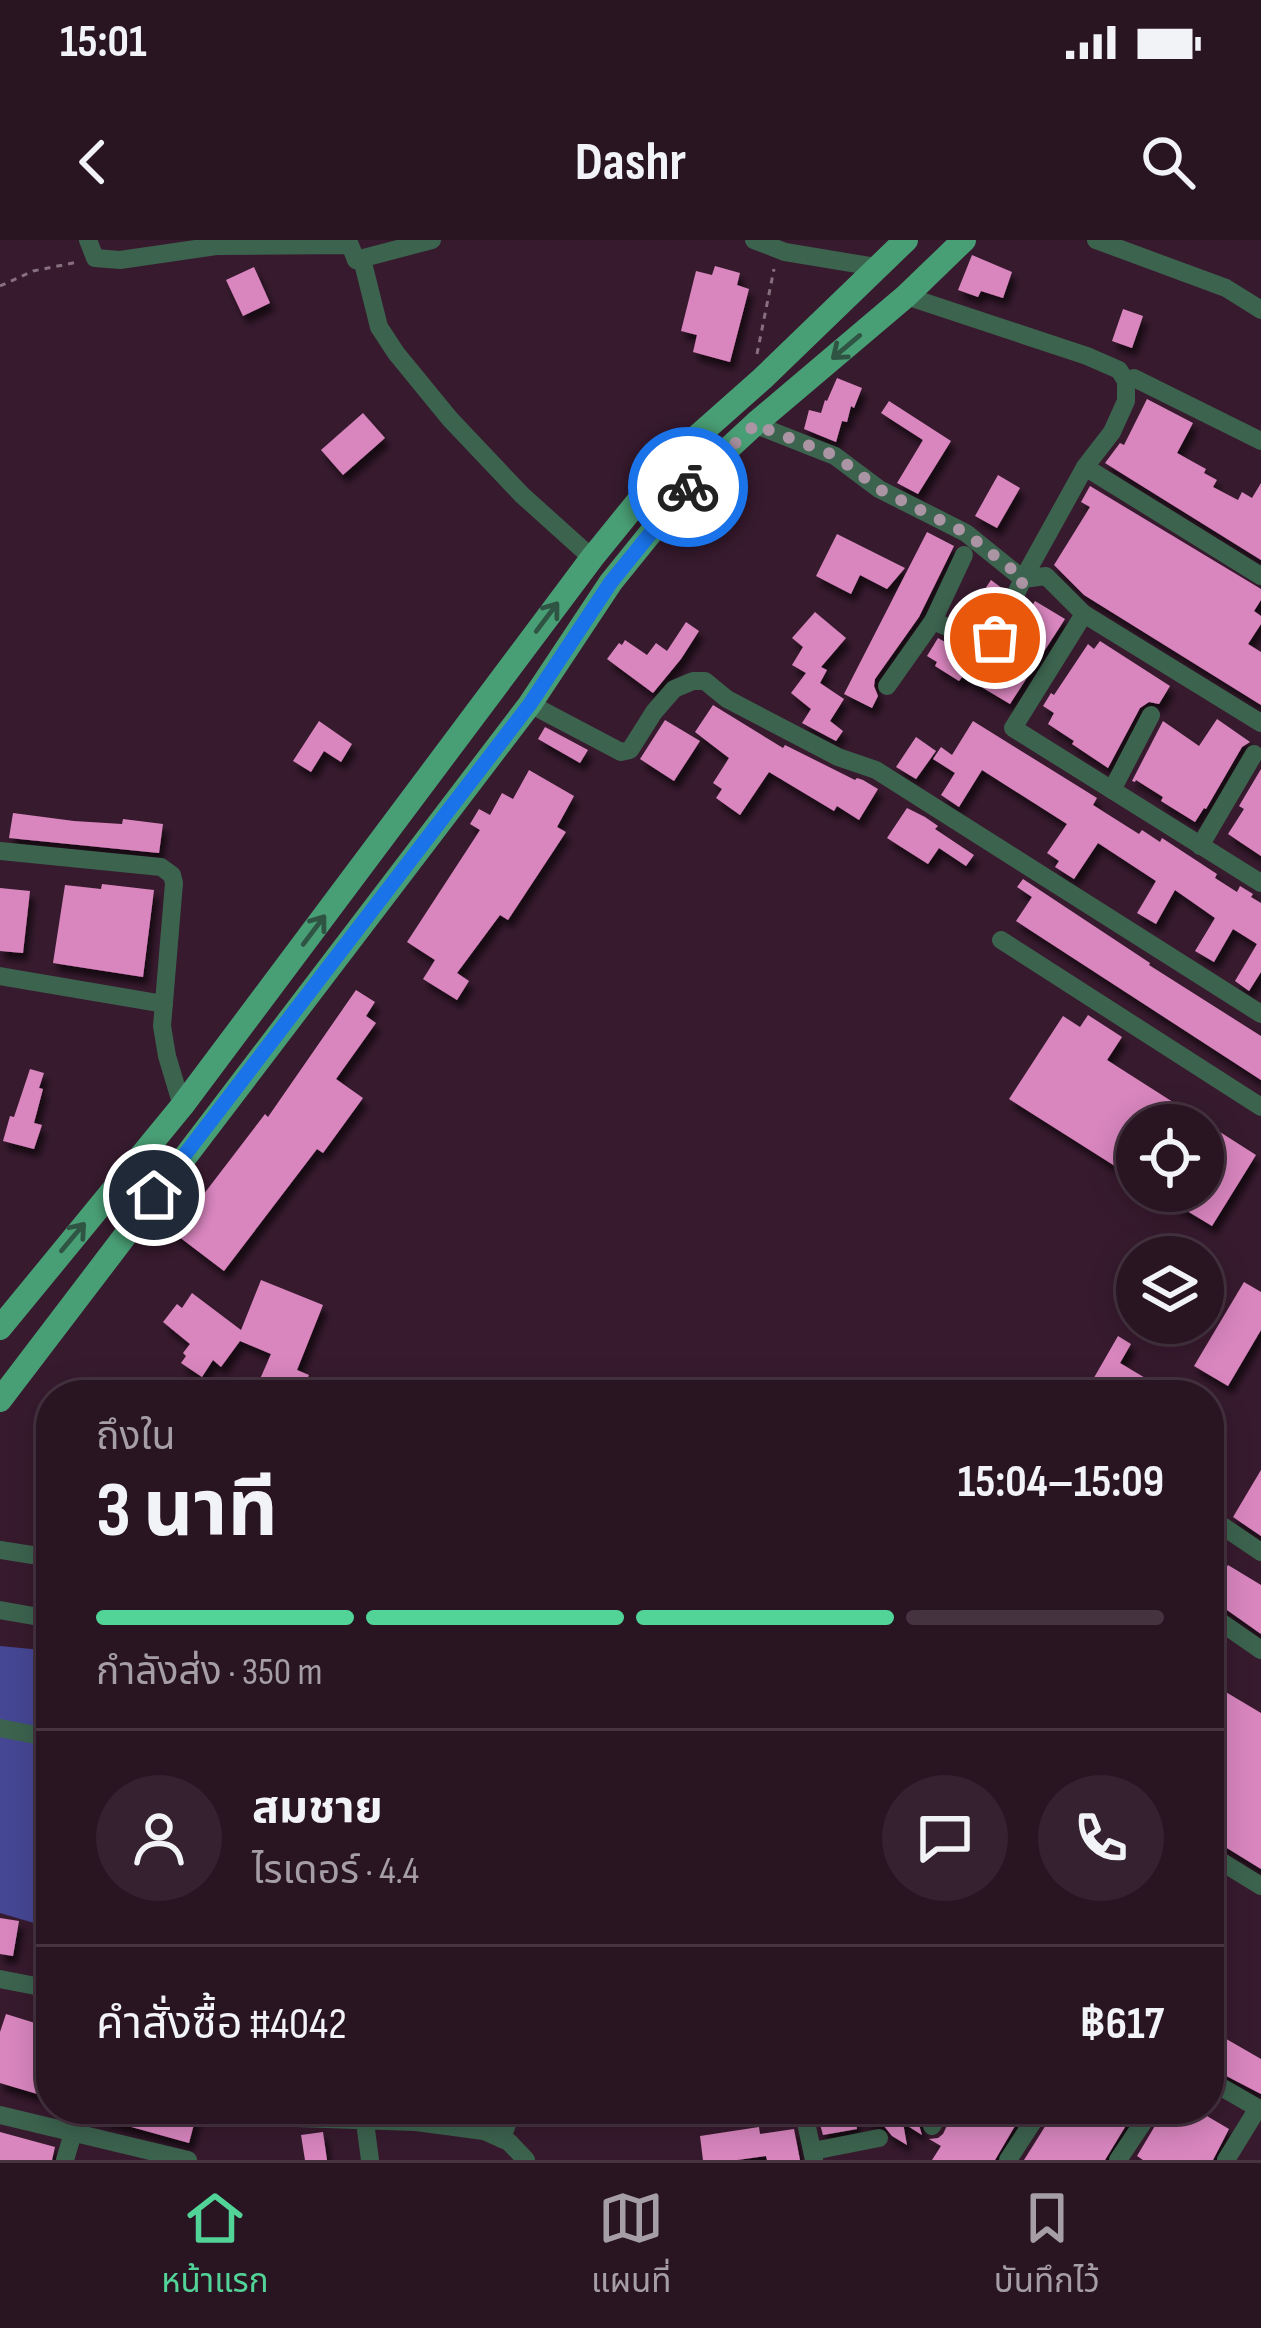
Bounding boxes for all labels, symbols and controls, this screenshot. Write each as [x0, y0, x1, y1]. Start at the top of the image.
text: 15:01 [60, 15, 147, 70]
icon: back [60, 129, 126, 195]
icon: search [1135, 129, 1201, 195]
text: Dashr [575, 130, 686, 195]
one-way arrow [831, 332, 862, 360]
courier [628, 427, 748, 547]
icon: bike [655, 454, 721, 520]
pin [944, 587, 1046, 689]
one-way arrow [534, 601, 560, 634]
icon: bag [962, 605, 1028, 671]
one-way arrow [301, 914, 326, 947]
map controls [1116, 1104, 1224, 1344]
button: locate [1116, 1104, 1224, 1212]
pin [103, 1144, 205, 1246]
icon: home [121, 1162, 187, 1228]
one-way arrow [60, 1221, 86, 1253]
button: layers [1116, 1236, 1224, 1344]
text: ถึงใน [96, 1414, 175, 1461]
text: 15:04–15:09 [958, 1455, 1164, 1510]
text: 3 นาที [96, 1465, 278, 1558]
text: กำลังส่ง · 350 m [96, 1649, 322, 1696]
button: person [96, 1775, 222, 1901]
button: chat [882, 1775, 1008, 1901]
button: phone [1038, 1775, 1164, 1901]
text: สมชาย [252, 1781, 383, 1836]
text: ไรเดอร์ · 4.4 [252, 1848, 419, 1895]
text: คำสั่งซื้อ #4042 [96, 1997, 347, 2052]
text: ฿617 [1080, 1997, 1164, 2052]
tab: หน้าแรก [161, 2185, 269, 2307]
tab: แผนที่ [591, 2185, 671, 2307]
tab: บันทึกไว้ [994, 2185, 1100, 2307]

